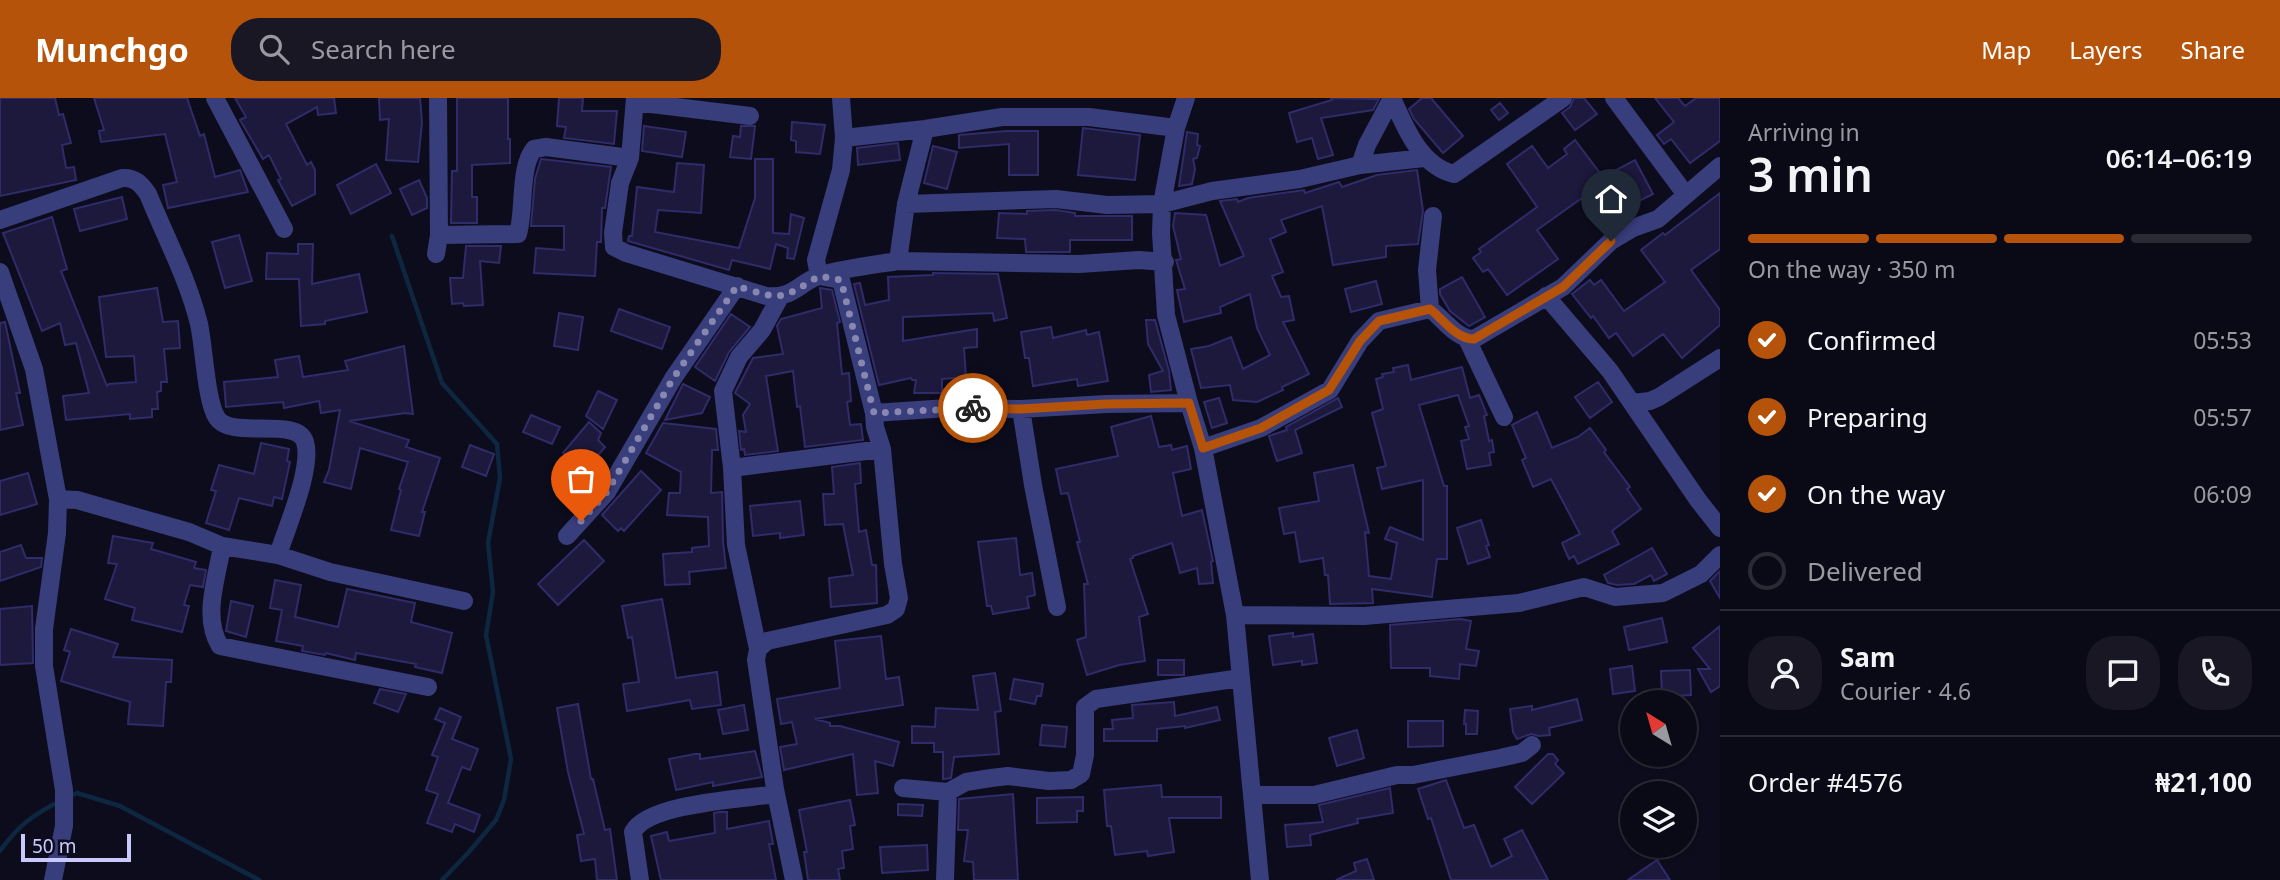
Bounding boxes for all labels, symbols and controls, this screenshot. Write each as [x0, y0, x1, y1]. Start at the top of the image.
search box [231, 18, 721, 81]
text: Munchgo [35, 27, 189, 72]
icon: search [255, 30, 293, 68]
text: Search here [311, 31, 456, 67]
text: Map [1981, 33, 2031, 66]
text: Layers [2069, 33, 2143, 66]
text: Share [2181, 33, 2245, 66]
text: Arriving in [1748, 116, 1860, 148]
text: 06:14–06:19 [2106, 140, 2252, 176]
text: 3 min [1748, 143, 1873, 205]
pin [1581, 169, 1641, 241]
icon: home [1592, 180, 1630, 218]
text: On the way · 350 m [1748, 253, 1955, 285]
icon: check [1748, 321, 1786, 359]
text: Confirmed [1807, 322, 1937, 358]
text: 05:53 [2193, 324, 2252, 356]
courier [938, 373, 1008, 443]
icon: bike [954, 389, 992, 427]
icon: check [1748, 398, 1786, 436]
text: Preparing [1807, 399, 1928, 435]
text: 05:57 [2193, 401, 2252, 433]
pin [551, 449, 611, 521]
icon: bag [562, 460, 600, 498]
icon: check [1748, 475, 1786, 513]
text: On the way [1807, 476, 1945, 512]
text: 06:09 [2193, 478, 2252, 510]
text: Delivered [1807, 553, 1923, 589]
button: person [1748, 636, 1822, 710]
button: chat [2086, 636, 2160, 710]
button: phone [2178, 636, 2252, 710]
text: Sam [1840, 639, 1895, 675]
text: Courier · 4.6 [1840, 675, 1971, 707]
north arrow [1620, 690, 1698, 766]
map controls [1620, 690, 1697, 858]
text: Order #4576 [1748, 764, 1903, 800]
text: ₦21,100 [2155, 764, 2252, 800]
button: layers [1620, 781, 1697, 858]
scale bar [21, 831, 131, 863]
text: 50 m [32, 833, 76, 859]

